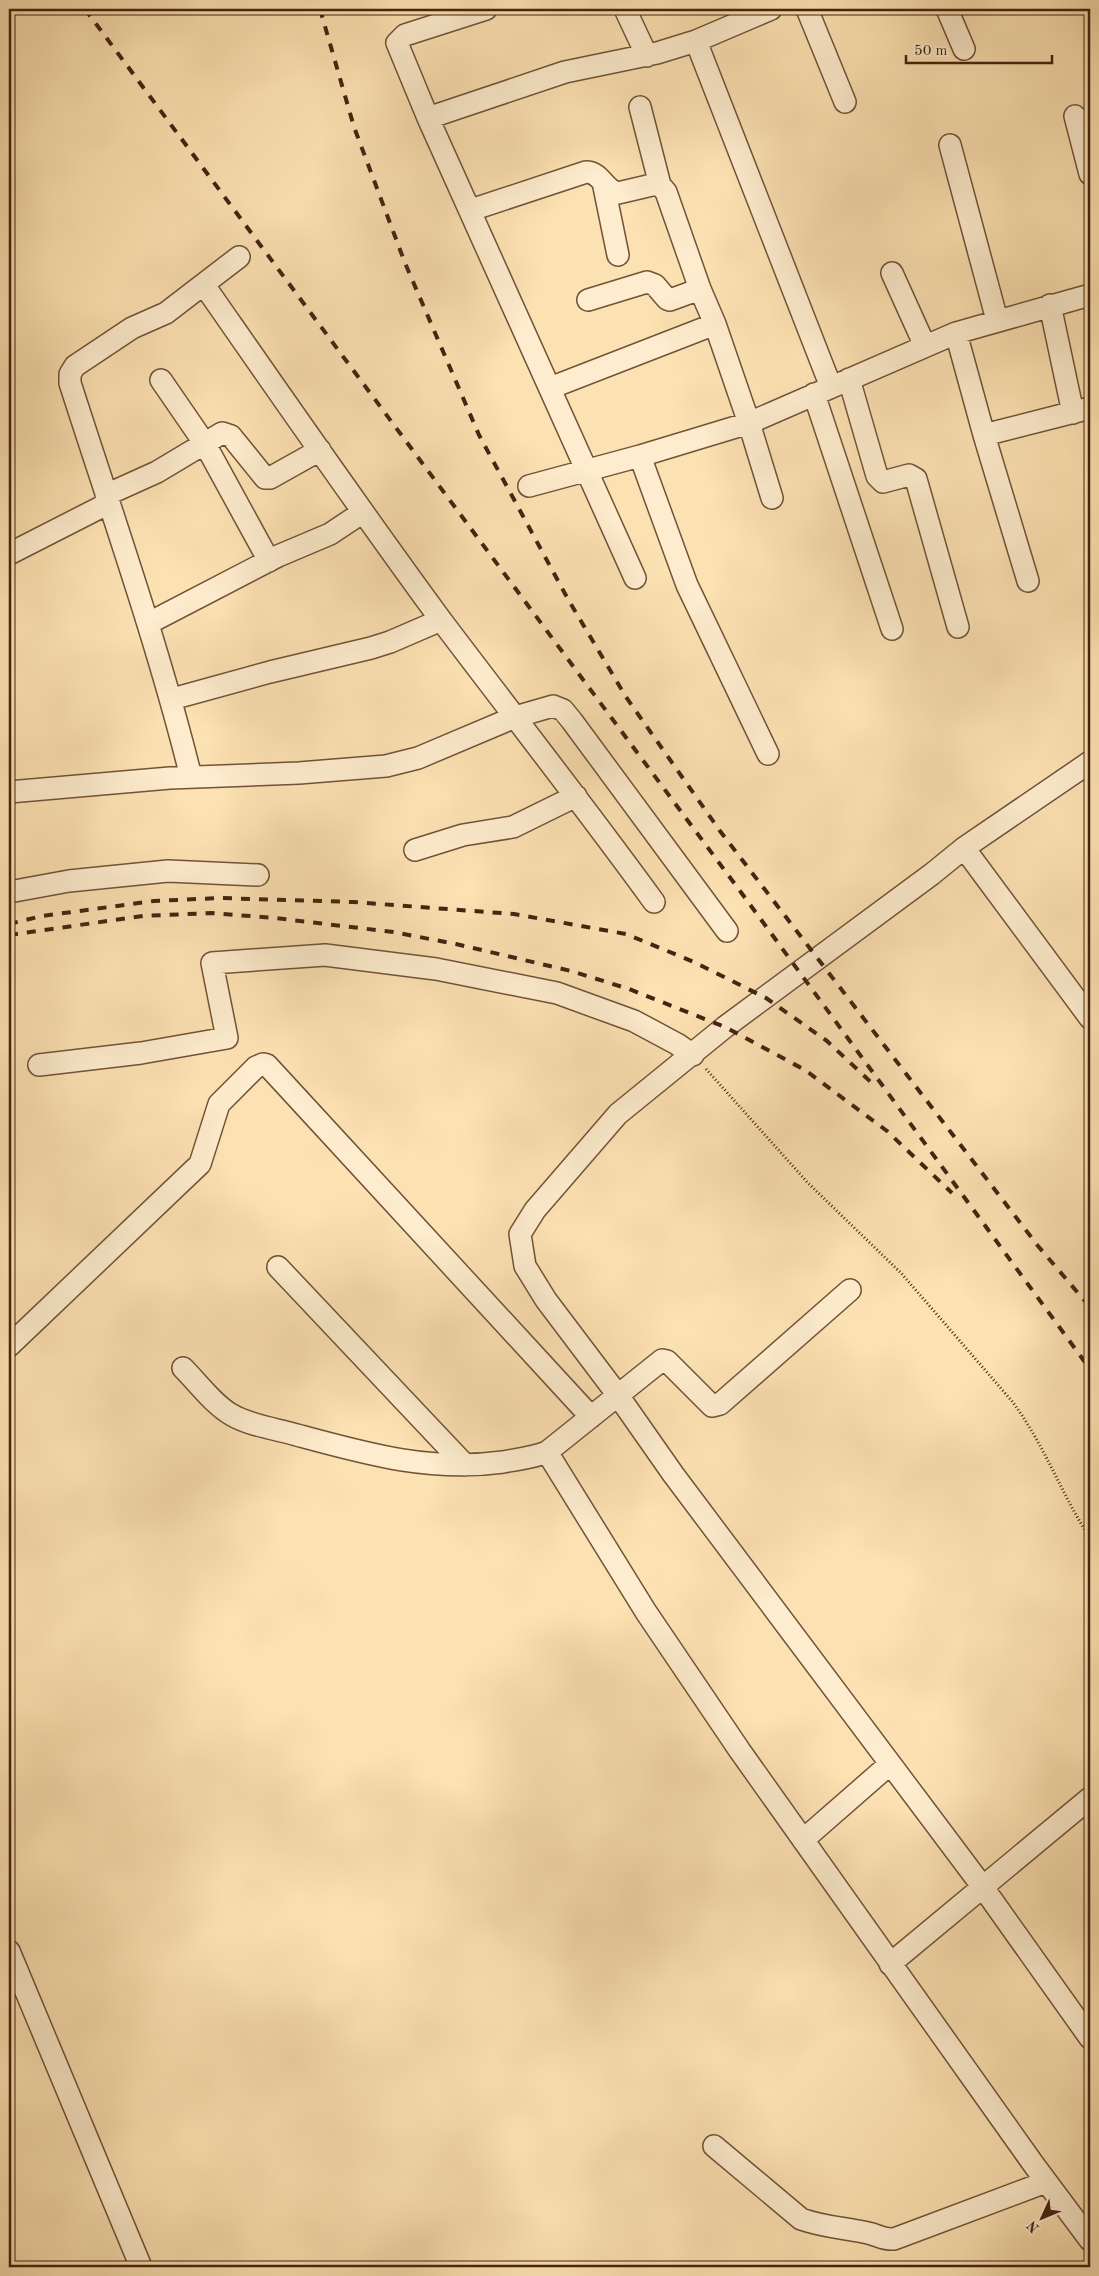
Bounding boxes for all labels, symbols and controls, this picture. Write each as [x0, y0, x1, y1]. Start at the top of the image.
scale bar [906, 32, 1053, 64]
text: 50 m [914, 44, 948, 59]
north arrow [1016, 2194, 1066, 2244]
text: N [1024, 2217, 1042, 2235]

